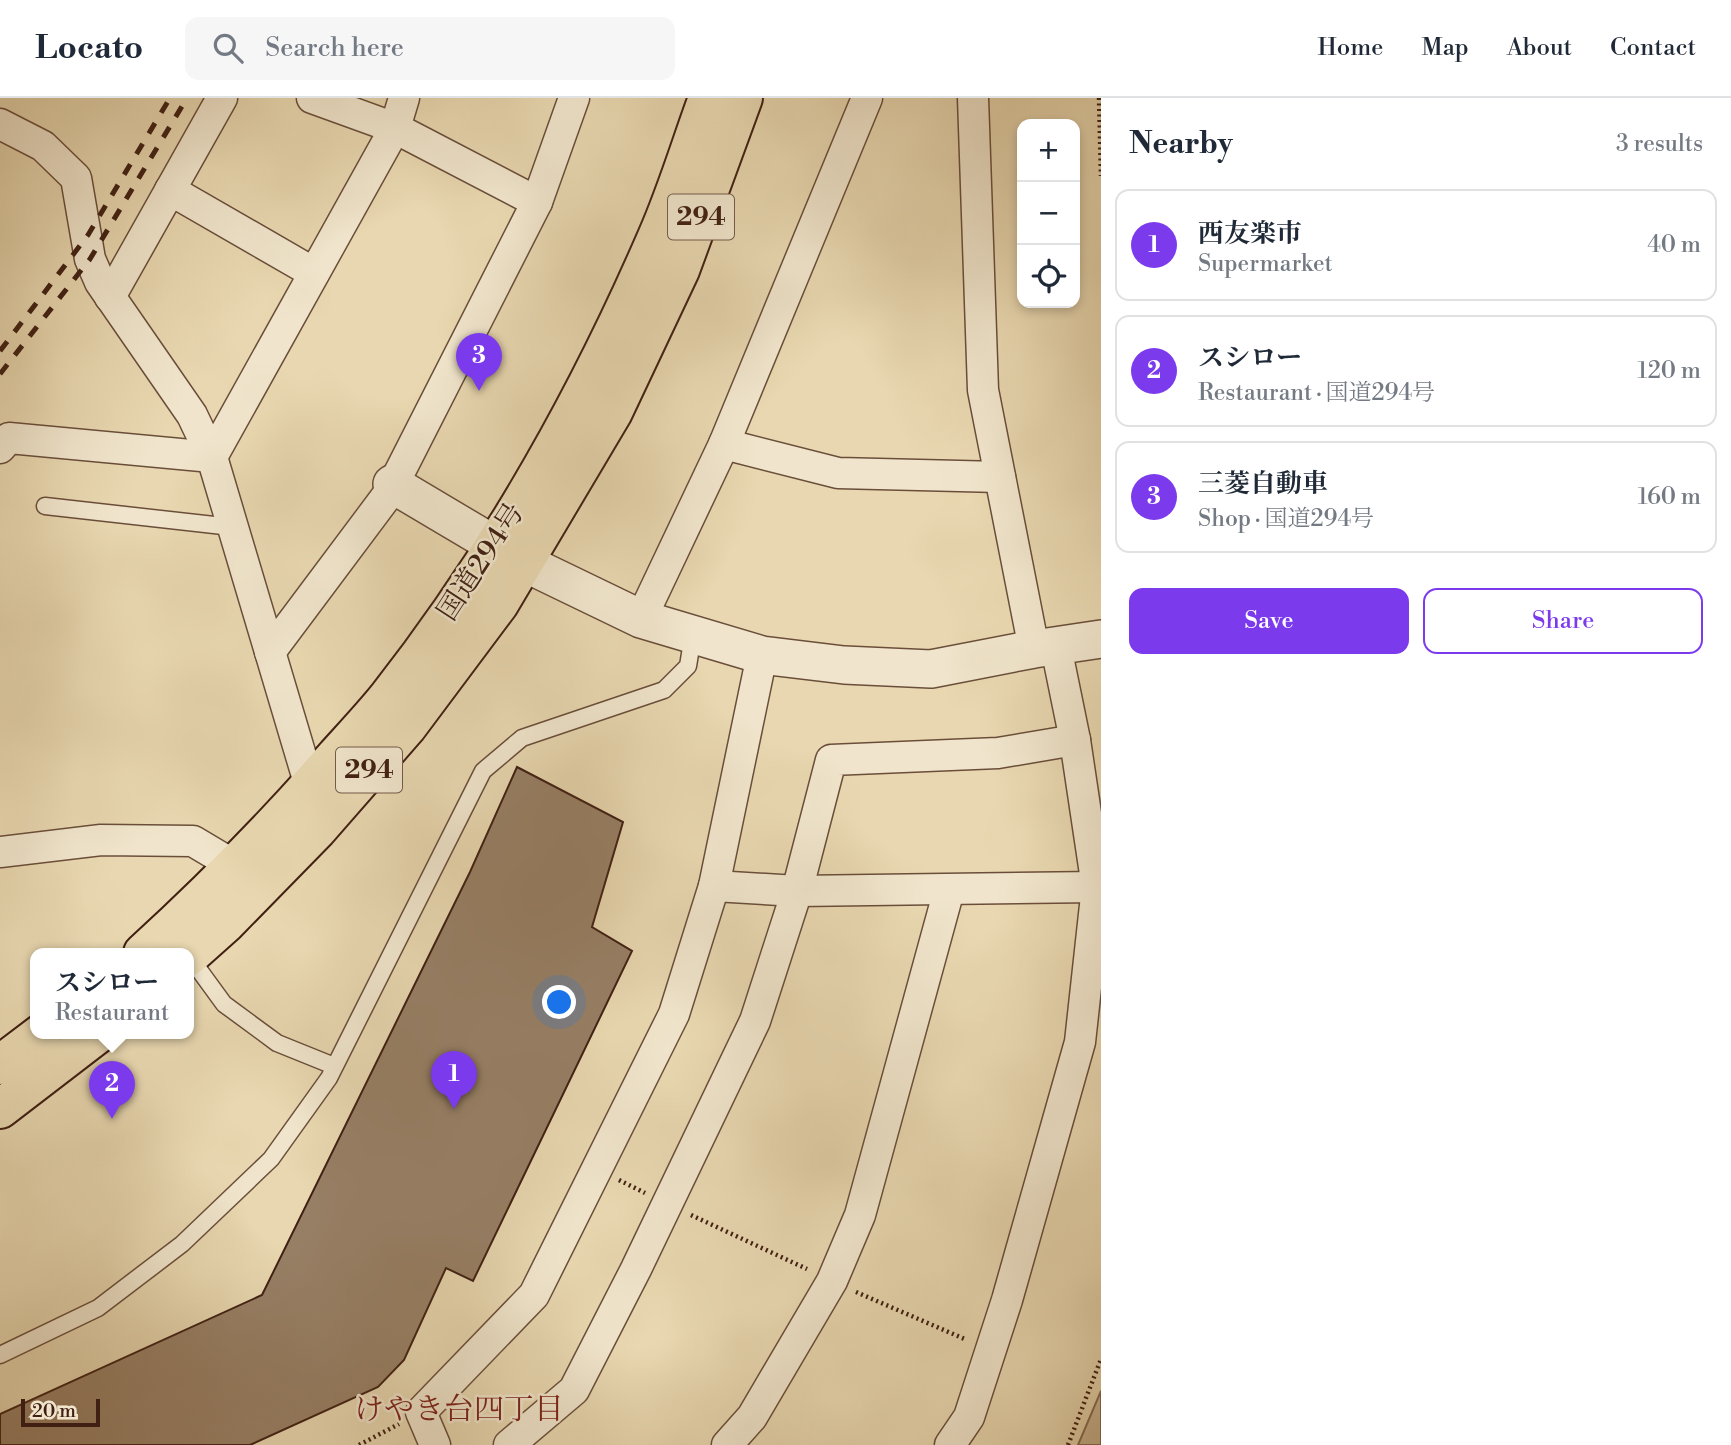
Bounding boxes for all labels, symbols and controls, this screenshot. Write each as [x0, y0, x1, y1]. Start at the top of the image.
search box [185, 17, 675, 80]
text: Locato [35, 28, 143, 69]
icon: search [209, 29, 247, 67]
text: Search here [265, 32, 404, 64]
text: Home [1318, 33, 1383, 63]
text: Map [1421, 33, 1469, 63]
text: About [1507, 33, 1572, 63]
text: Contact [1610, 33, 1696, 63]
map controls [1017, 119, 1080, 308]
button: + [1017, 119, 1080, 182]
text: Nearby [1129, 125, 1233, 163]
text: 3 results [1616, 130, 1703, 158]
button: − [1017, 182, 1080, 245]
road number: 294 [668, 194, 734, 240]
text: 西友楽市 [1198, 218, 1302, 250]
text: 1 [1148, 231, 1160, 259]
text: 40 m [1647, 231, 1701, 259]
button: locate [1017, 245, 1080, 308]
text: Supermarket [1198, 250, 1333, 278]
pin: 3 [456, 333, 502, 391]
text: スシロー [1198, 342, 1302, 374]
text: 2 [1147, 357, 1161, 385]
text: 120 m [1637, 357, 1701, 385]
text: Restaurant · 国道294号 [1198, 379, 1435, 407]
text: 三菱自動車 [1198, 468, 1328, 500]
text: 3 [1147, 483, 1161, 511]
text: 160 m [1638, 483, 1701, 511]
street label: 国道294号 [430, 496, 532, 628]
text: Shop · 国道294号 [1198, 505, 1374, 533]
button: Save [1129, 588, 1409, 654]
button: Share [1423, 588, 1703, 654]
road number: 294 [336, 748, 402, 792]
popup [30, 948, 194, 1039]
text: スシロー [55, 967, 159, 999]
your location [542, 985, 576, 1019]
text: Restaurant [55, 999, 169, 1027]
pin: 1 [431, 1051, 477, 1109]
pin: 2 [89, 1061, 135, 1119]
district label: けやき台四丁目 [354, 1391, 564, 1429]
scale bar [21, 1396, 100, 1428]
text: 20 m [32, 1399, 76, 1423]

